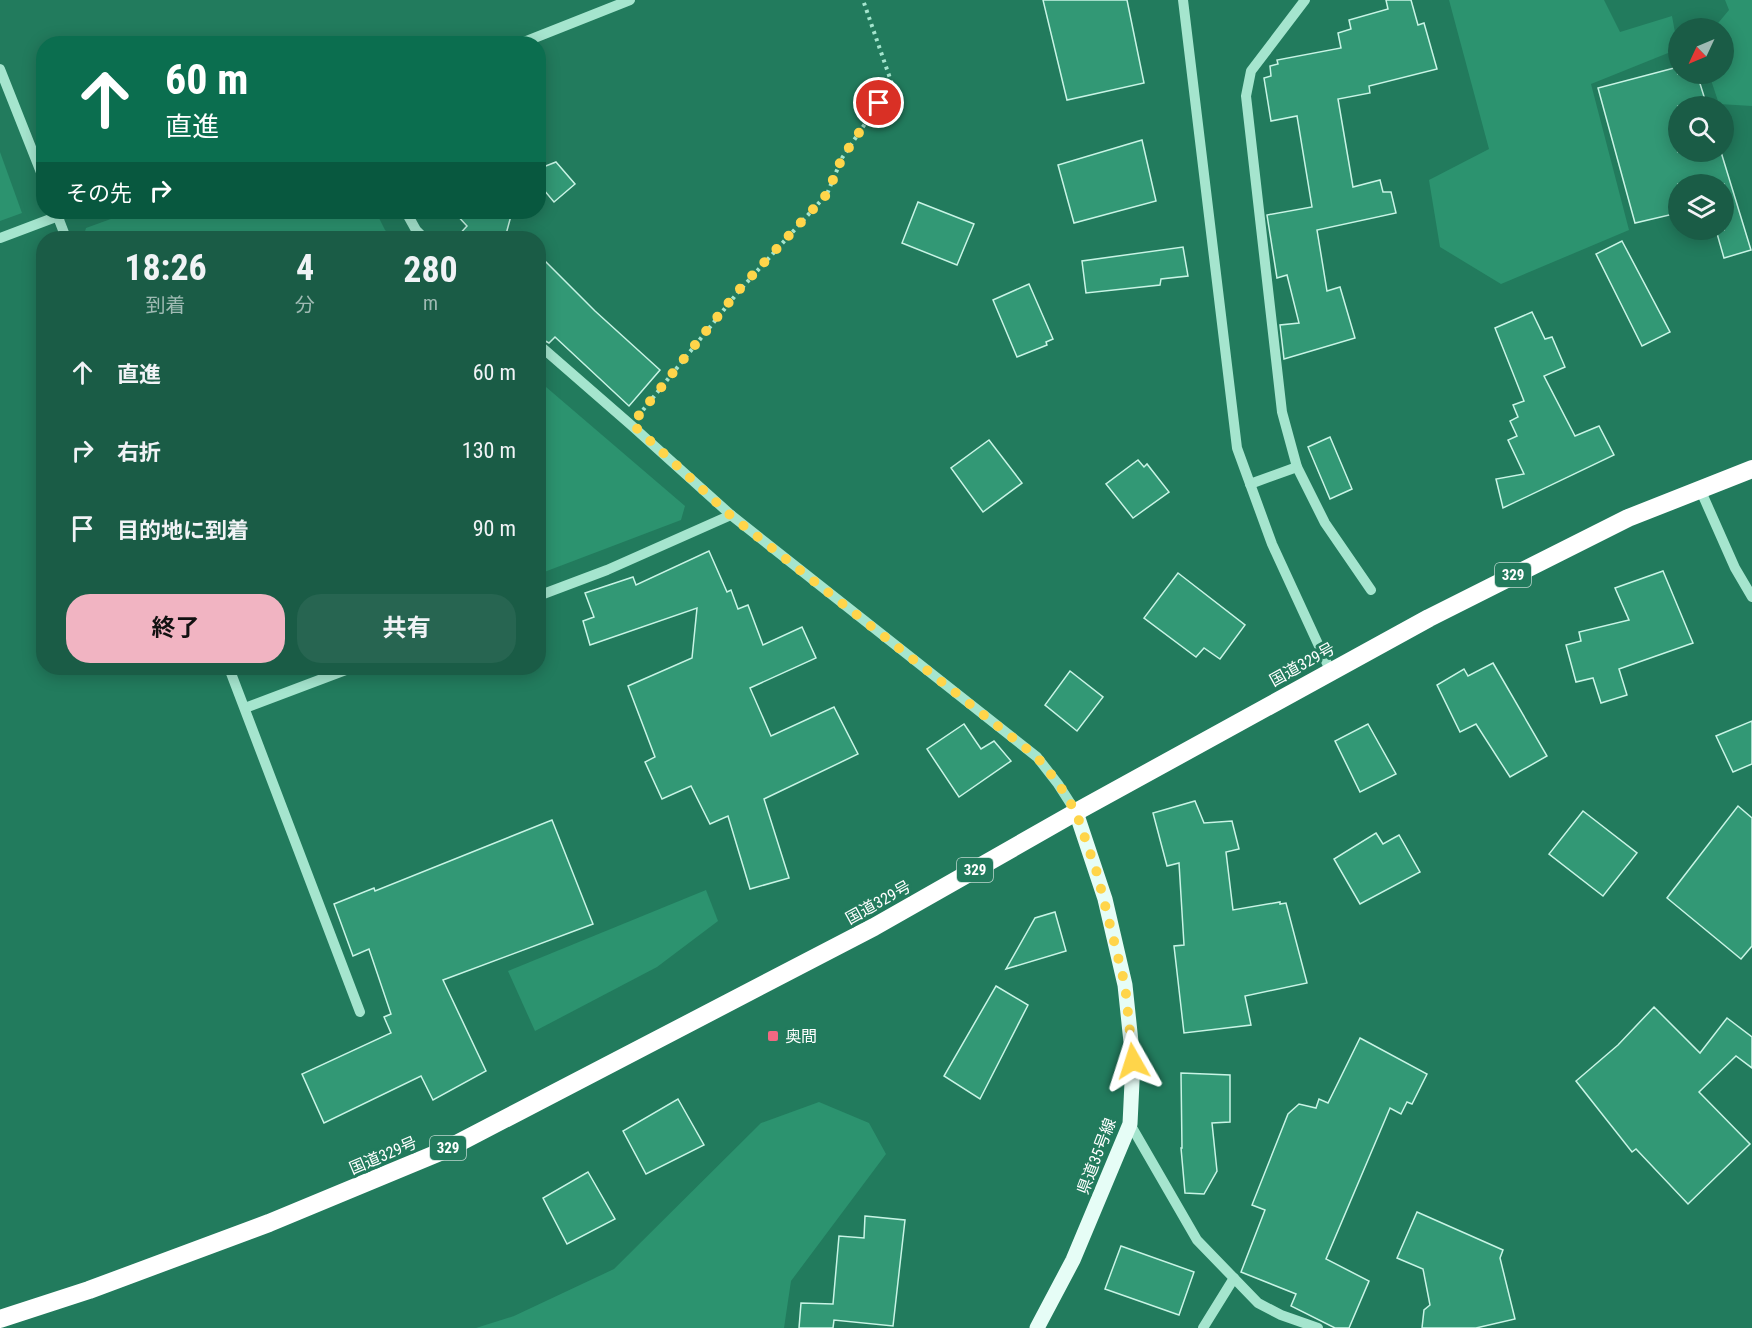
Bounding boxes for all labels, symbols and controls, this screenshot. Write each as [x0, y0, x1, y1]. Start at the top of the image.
north arrow [1668, 18, 1734, 84]
map controls [1668, 18, 1734, 240]
text: 60 m [165, 55, 248, 104]
icon: ahead [66, 60, 144, 138]
pin [853, 77, 904, 128]
icon: arrive [862, 86, 895, 119]
button: search [1668, 96, 1734, 162]
text: 直進 [165, 111, 219, 143]
icon: right [144, 174, 177, 207]
button: layers [1668, 174, 1734, 240]
text: その先 [66, 181, 132, 206]
text: 18:26 [124, 247, 207, 289]
text: 4 [296, 247, 314, 289]
text: 280 [403, 249, 458, 291]
text: m [423, 291, 438, 315]
text: 到着 [146, 293, 186, 317]
text: 分 [295, 293, 315, 317]
icon: ahead [66, 356, 99, 389]
text: 60 m [473, 360, 516, 385]
text: 直進 [117, 362, 161, 387]
icon: right [66, 434, 99, 467]
text: 130 m [462, 438, 516, 463]
text: 右折 [117, 440, 161, 465]
icon: arrive [66, 512, 99, 545]
text: 90 m [473, 516, 516, 541]
text: 目的地に到着 [117, 518, 249, 543]
road number: 329 [1495, 563, 1531, 587]
button: 終了 [66, 594, 285, 663]
button: 共有 [297, 594, 516, 663]
street label: 国道329号 [1266, 639, 1338, 690]
road number: 329 [957, 858, 993, 882]
street label: 国道329号 [842, 877, 914, 928]
place label: 奥間 [785, 1027, 817, 1046]
marker: 奥間 [766, 1029, 780, 1043]
position arrow [1101, 1029, 1165, 1093]
street label: 県道35号線 [1073, 1116, 1120, 1197]
street label: 国道329号 [346, 1133, 420, 1178]
road number: 329 [430, 1136, 466, 1160]

